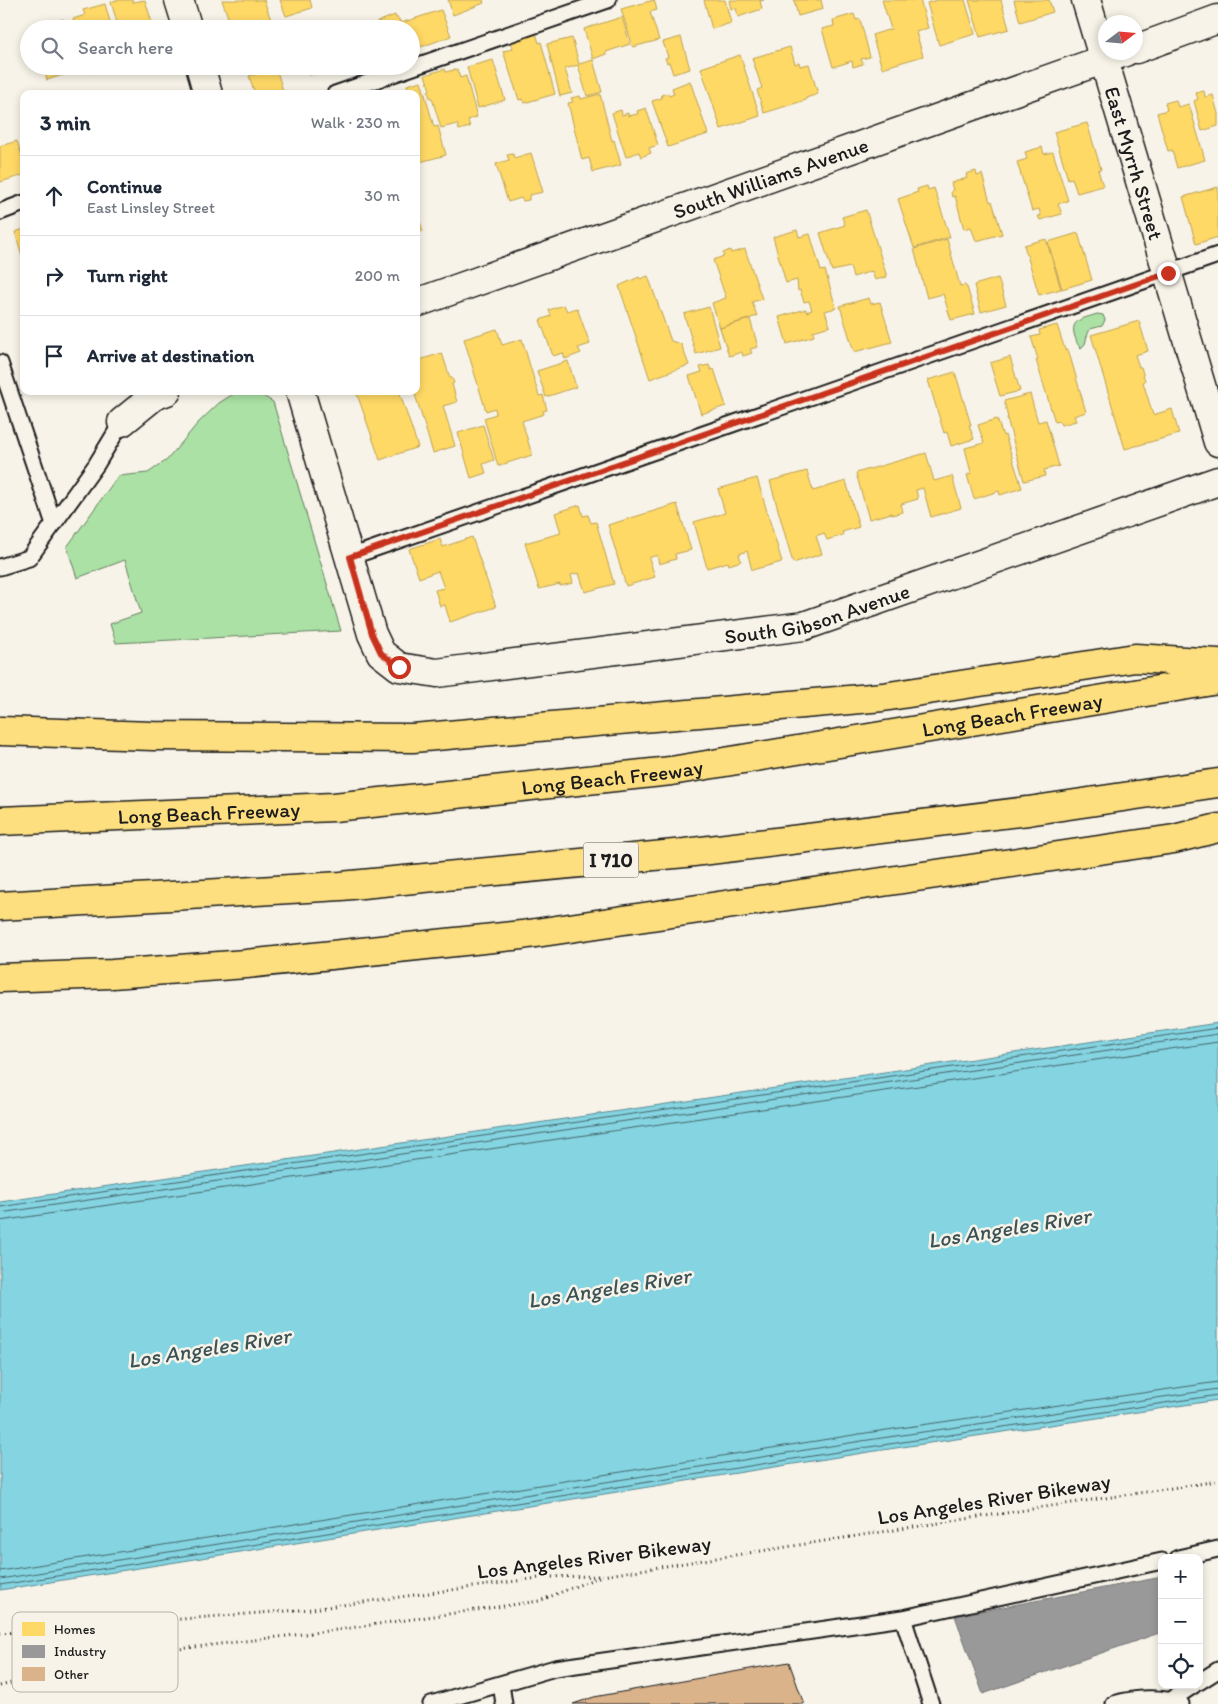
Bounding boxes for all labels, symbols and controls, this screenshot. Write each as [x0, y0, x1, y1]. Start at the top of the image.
north arrow [1098, 15, 1143, 60]
search box [20, 20, 420, 75]
icon: search [38, 34, 66, 62]
text: Search here [78, 36, 173, 59]
street label: East Myrrh Street [1100, 83, 1169, 243]
text: 3 min [40, 110, 90, 135]
text: Walk · 230 m [311, 113, 400, 132]
street label: South Williams Avenue [670, 131, 871, 224]
text: Continue [87, 175, 162, 198]
icon: ahead [40, 182, 68, 210]
text: 30 m [364, 186, 400, 205]
text: East Linsley Street [87, 198, 215, 217]
icon: right [40, 262, 68, 290]
route end [1157, 262, 1180, 285]
text: Turn right [87, 264, 168, 287]
text: 200 m [355, 266, 400, 285]
icon: arrive [40, 342, 68, 370]
text: Arrive at destination [87, 344, 254, 367]
street label: South Gibson Avenue [723, 578, 913, 649]
route start [388, 656, 411, 679]
street label: Long Beach Freeway [920, 687, 1104, 742]
street label: Long Beach Freeway [520, 753, 705, 799]
street label: Long Beach Freeway [117, 796, 301, 829]
road number: I 710 [584, 842, 638, 878]
water label: Los Angeles River [926, 1201, 1095, 1254]
water label: Los Angeles River [526, 1261, 695, 1314]
water label: Los Angeles River [126, 1321, 295, 1374]
street label: Los Angeles River Bikeway [876, 1468, 1112, 1530]
street label: Los Angeles River Bikeway [476, 1530, 713, 1584]
map controls [1158, 1554, 1203, 1689]
button: + [1158, 1554, 1203, 1599]
button: − [1158, 1599, 1203, 1644]
legend [12, 1612, 178, 1692]
text: Homes [54, 1621, 96, 1638]
text: Industry [54, 1643, 106, 1660]
button: locate [1158, 1644, 1203, 1689]
text: Other [54, 1666, 89, 1683]

